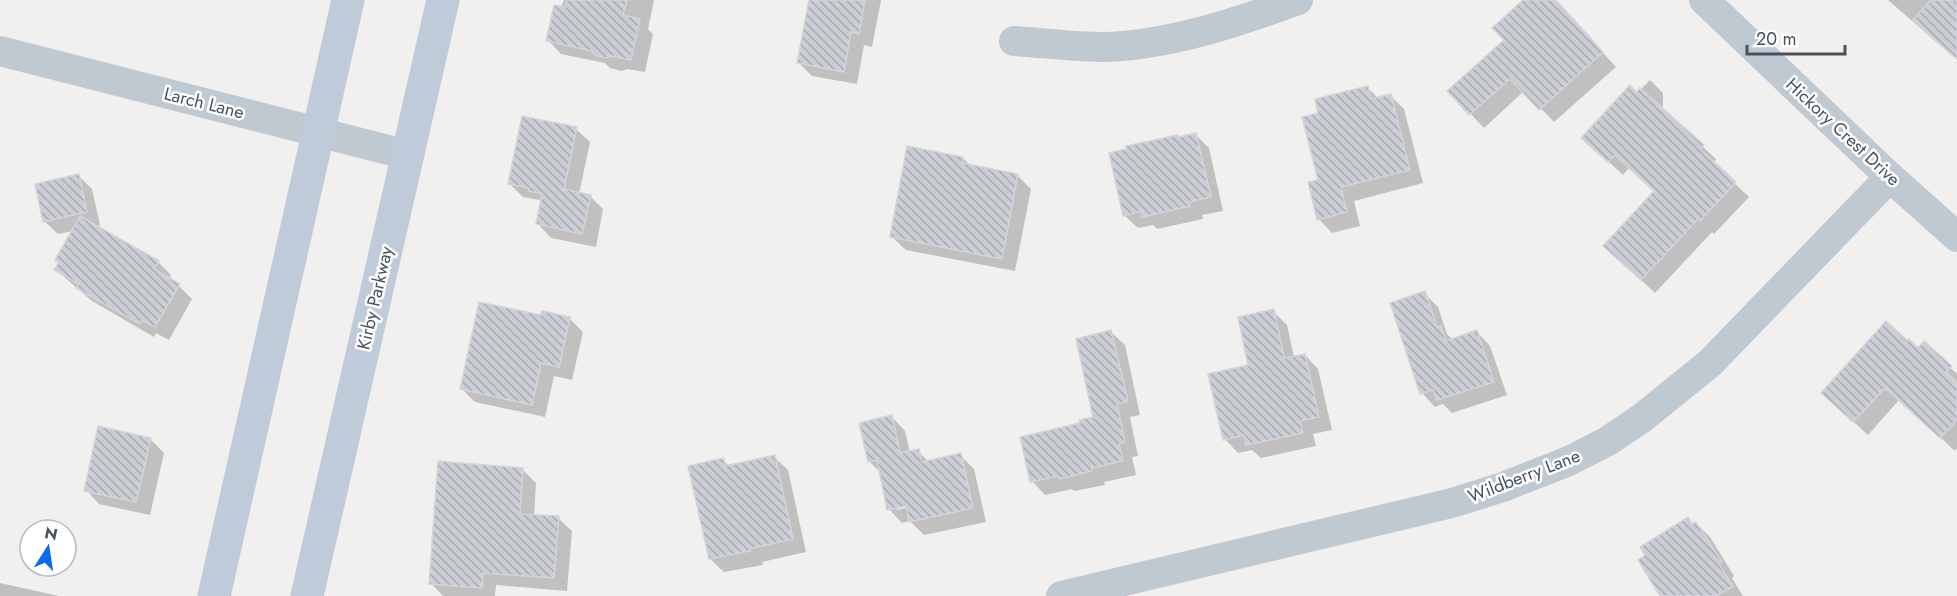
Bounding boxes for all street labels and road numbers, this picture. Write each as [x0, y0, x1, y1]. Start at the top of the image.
street label: Hickory Crest Drive [1780, 72, 1906, 192]
street label: Larch Lane [161, 81, 247, 125]
street label: Kirby Parkway [350, 244, 400, 352]
street label: Wildberry Lane [1464, 443, 1584, 509]

